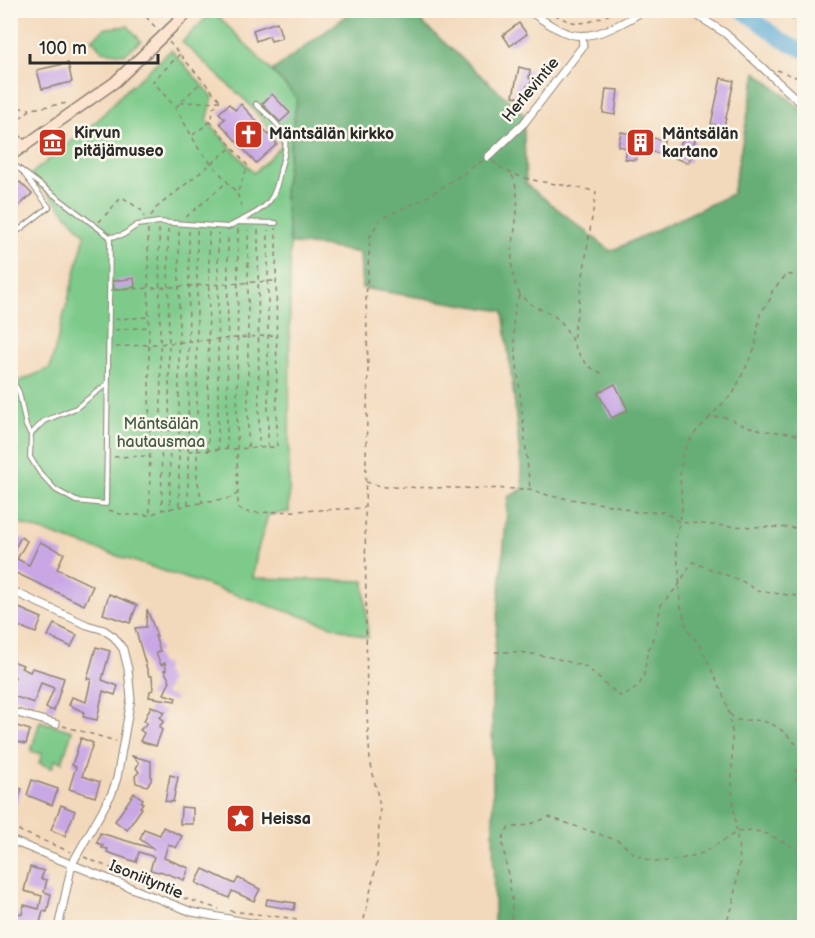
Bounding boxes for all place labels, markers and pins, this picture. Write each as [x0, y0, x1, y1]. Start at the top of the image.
church icon: Mäntsälän kirkko [232, 118, 264, 150]
place label: Kirvun pitäjämuseo [74, 124, 164, 161]
place label: Mäntsälän kirkko [269, 125, 394, 144]
place label: Mäntsälän kartano [662, 125, 739, 162]
museum icon: Kirvun pitäjämuseo [37, 126, 69, 158]
building icon: Mäntsälän kartano [625, 127, 657, 159]
place icon: Heissa [224, 803, 256, 835]
place label: Heissa [261, 810, 311, 829]

